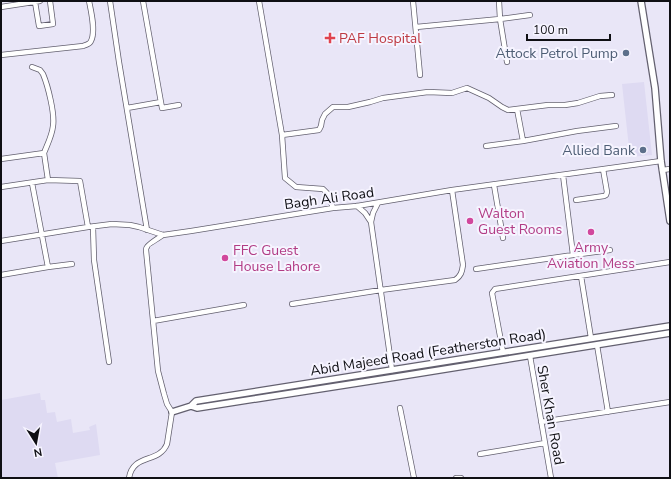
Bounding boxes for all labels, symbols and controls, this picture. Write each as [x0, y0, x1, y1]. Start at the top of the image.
scale bar [527, 16, 610, 42]
text: 100 m [533, 22, 568, 38]
place label: PAF Hospital [339, 29, 422, 48]
marker: PAF Hospital [324, 32, 336, 44]
place label: Attock Petrol Pump [495, 44, 618, 63]
marker: Attock Petrol Pump [621, 48, 631, 58]
place label: Allied Bank [562, 141, 636, 160]
marker: Allied Bank [638, 145, 648, 155]
street label: Bagh Ali Road [283, 183, 375, 214]
place label: Walton Guest Rooms [478, 204, 562, 239]
marker: Walton Guest Rooms [465, 216, 475, 226]
marker: Army Aviation Mess [586, 227, 596, 237]
place label: Army Aviation Mess [547, 238, 635, 273]
place label: FFC Guest House Lahore [233, 241, 320, 276]
marker: FFC Guest House Lahore [220, 253, 230, 263]
street label: Abid Majeed Road (Featherston Road) [309, 324, 547, 381]
street label: Sher Khan Road [532, 364, 569, 466]
north arrow [16, 423, 56, 463]
text: N [32, 444, 43, 460]

